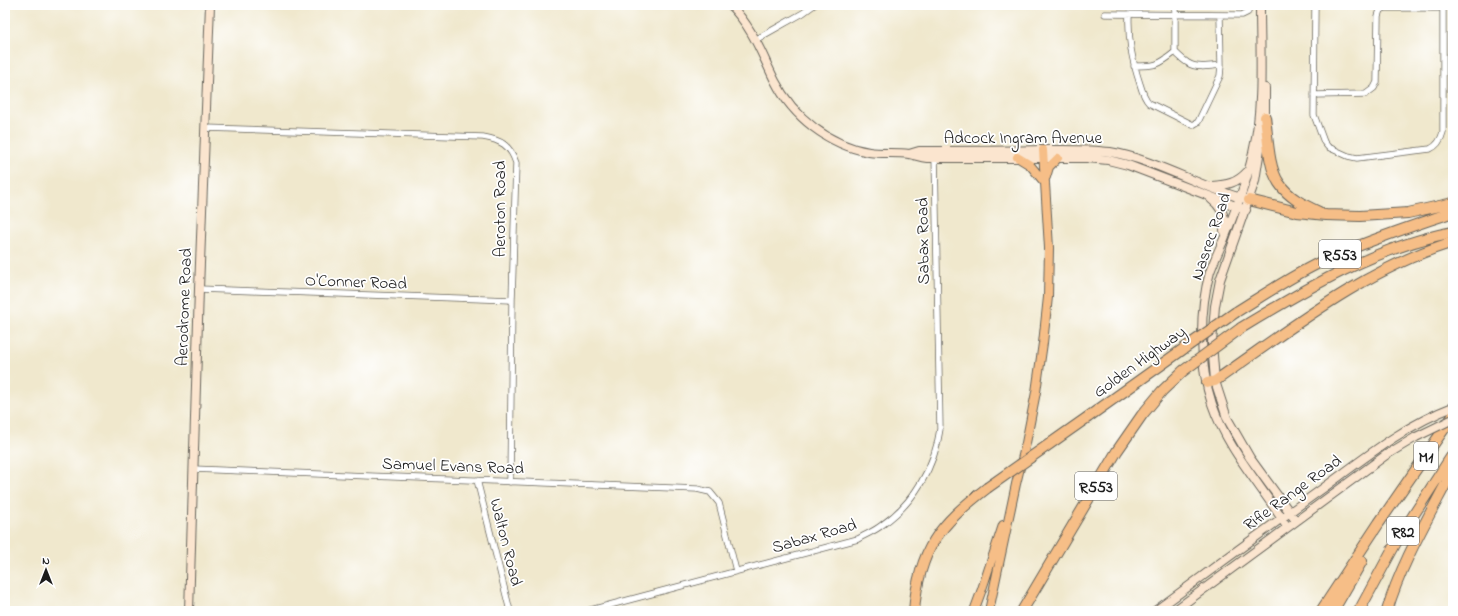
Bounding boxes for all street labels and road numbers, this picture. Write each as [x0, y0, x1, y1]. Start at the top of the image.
street label: Adcock Ingram Avenue [944, 126, 1103, 153]
street label: Aeroton Road [488, 160, 513, 257]
street label: Nasrec Road [1185, 189, 1238, 284]
street label: Sabax Road [910, 197, 937, 285]
road number: R553 [1319, 240, 1361, 268]
street label: Aerodrome Road [170, 247, 199, 366]
street label: O'Conner Road [305, 268, 408, 297]
street label: Golden Highway [1088, 320, 1193, 406]
road number: M1 [1414, 442, 1438, 470]
street label: Rifle Range Road [1238, 449, 1349, 539]
street label: Samuel Evans Road [382, 452, 525, 481]
road number: R553 [1075, 472, 1117, 500]
street label: Walton Road [483, 496, 529, 589]
street label: Sabax Road [769, 512, 860, 560]
road number: R82 [1387, 517, 1419, 545]

